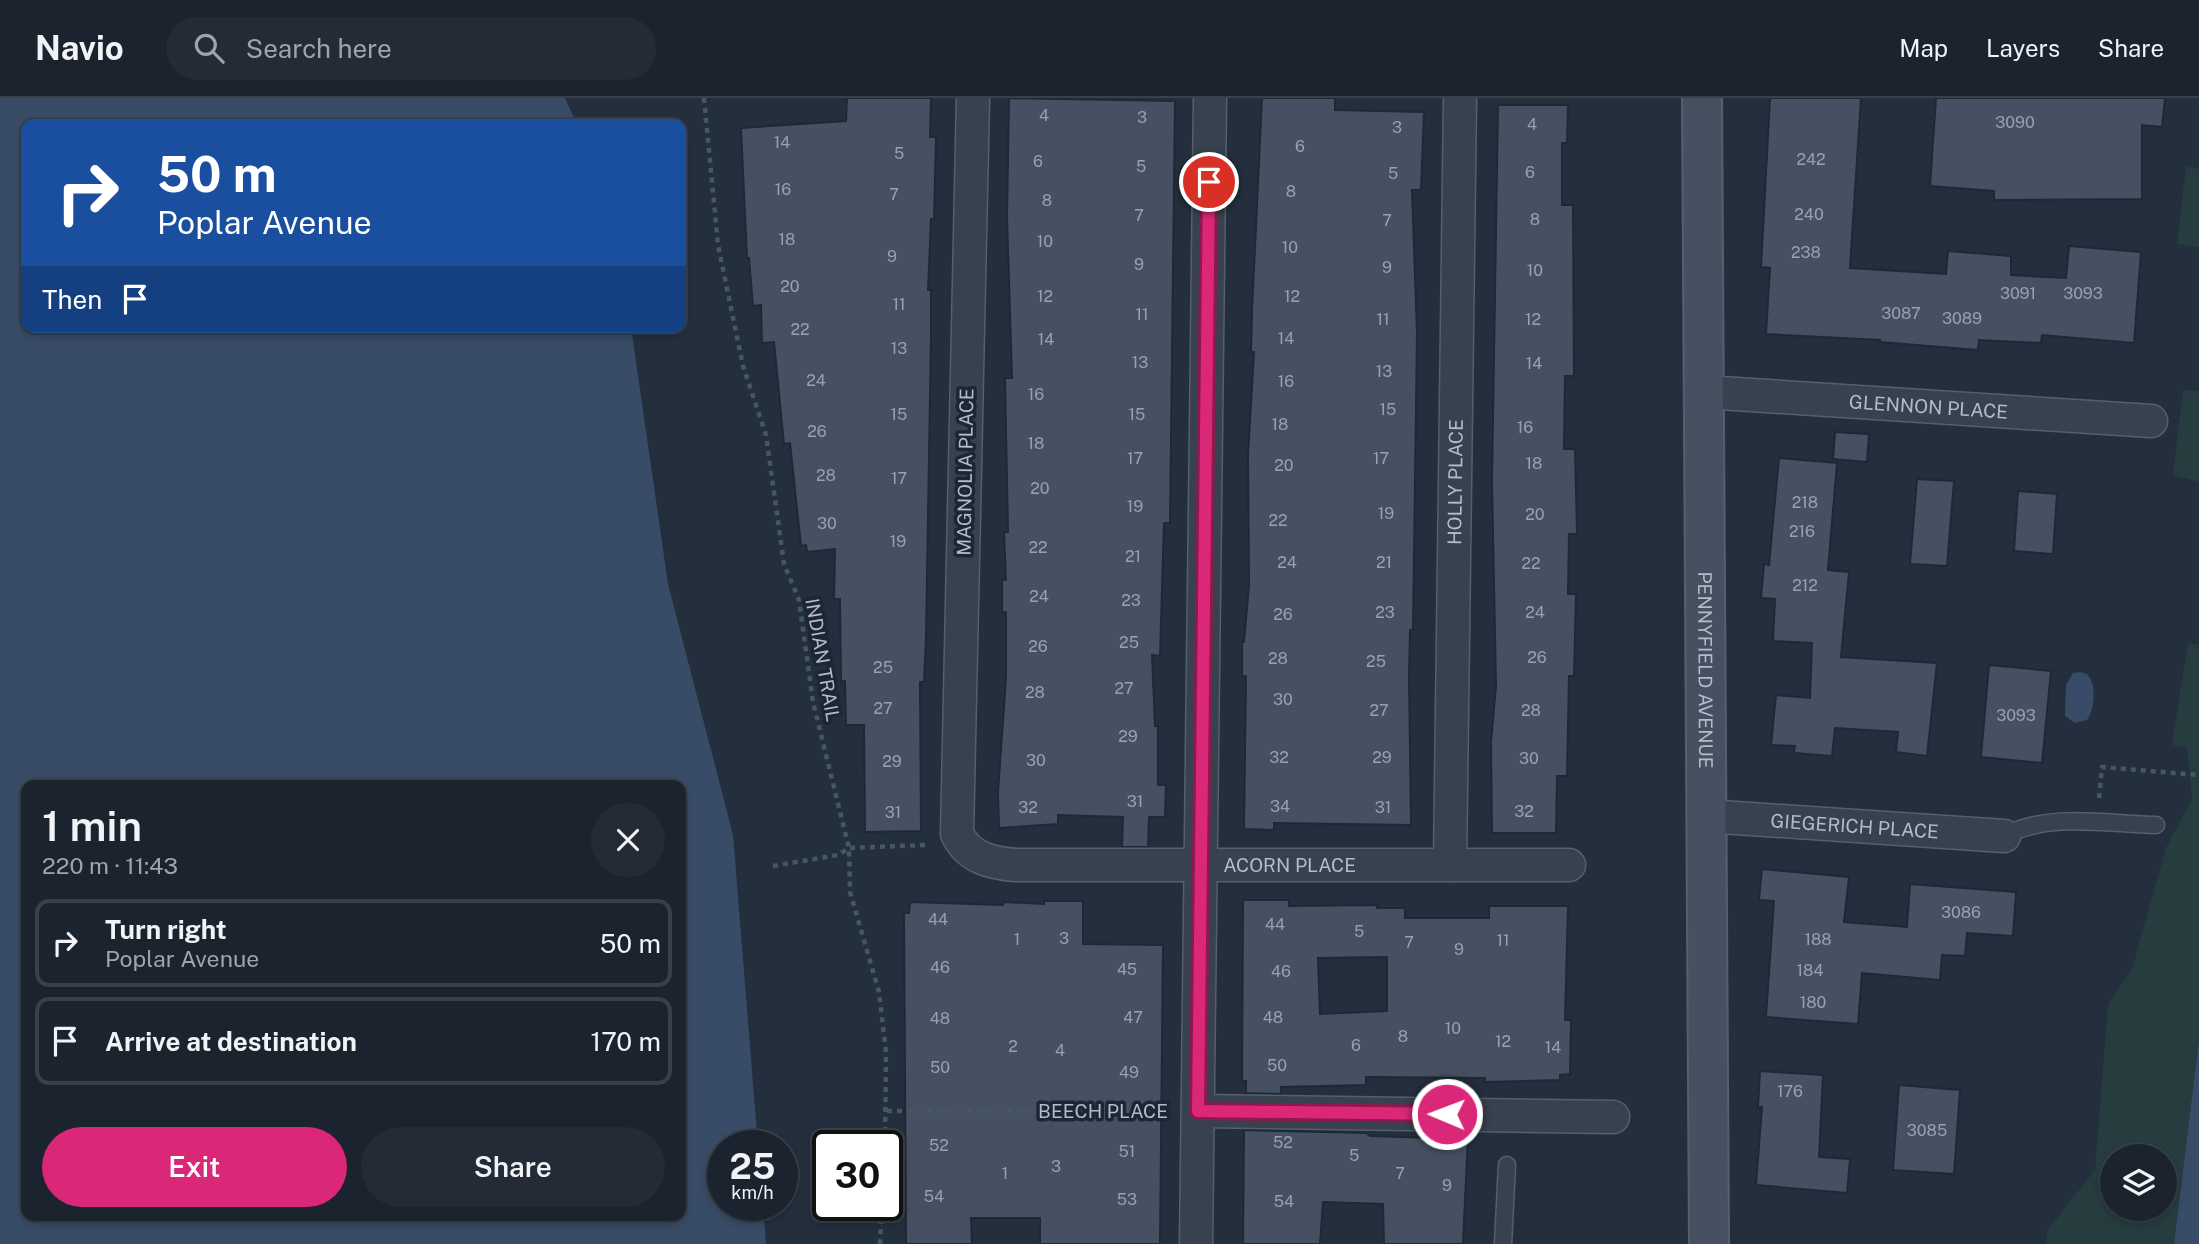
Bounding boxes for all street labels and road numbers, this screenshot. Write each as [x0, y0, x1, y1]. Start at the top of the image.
street label: MAGNOLIA PLACE [953, 388, 977, 556]
street label: GLENNON PLACE [1848, 390, 2009, 423]
street label: HOLLY PLACE [1443, 419, 1467, 545]
street label: PENNYFIELD AVENUE [1694, 571, 1717, 769]
street label: INDIAN TRAIL [801, 597, 845, 723]
street label: GIEGERICH PLACE [1770, 809, 1939, 843]
street label: ACORN PLACE [1223, 854, 1356, 876]
street label: BEECH PLACE [1038, 1100, 1168, 1122]

